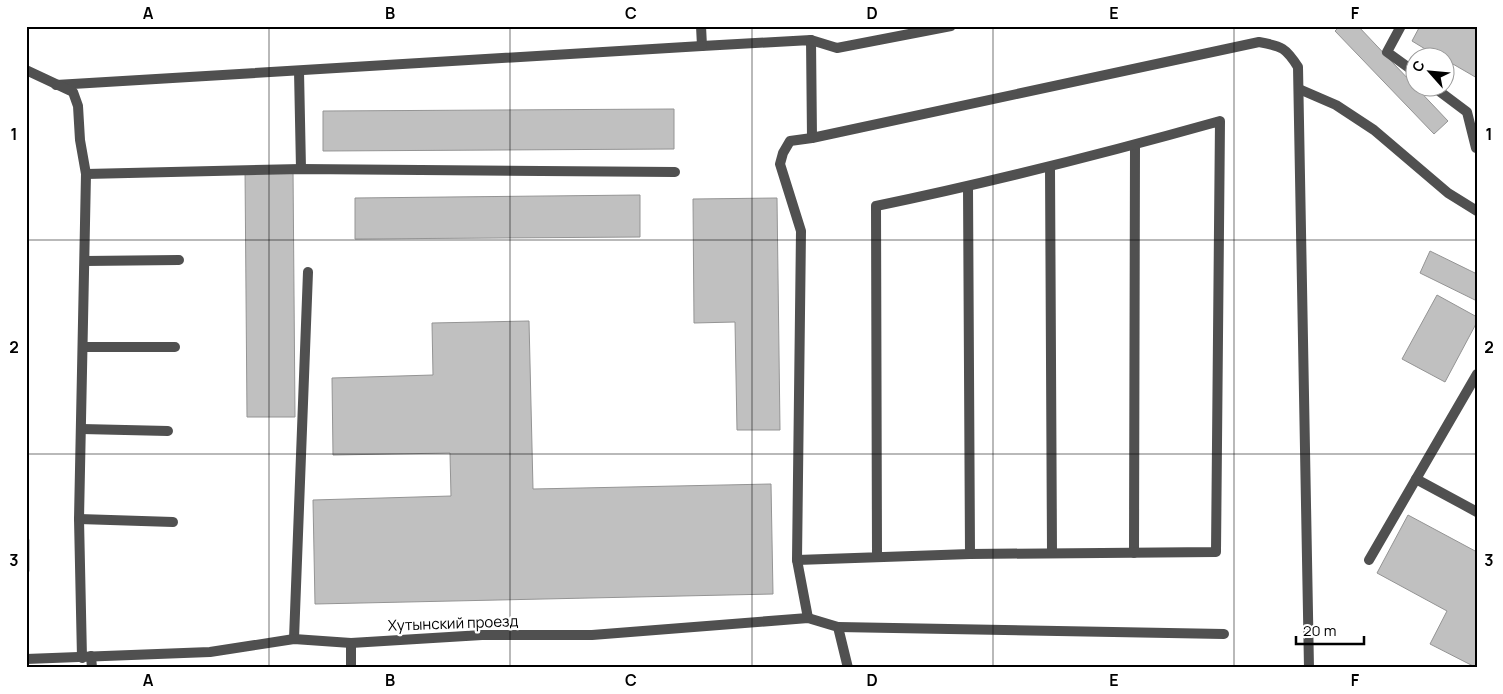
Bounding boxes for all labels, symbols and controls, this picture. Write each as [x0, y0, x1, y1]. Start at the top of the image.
text: A [143, 2, 154, 24]
text: B [385, 2, 395, 24]
text: C [625, 2, 637, 24]
text: D [866, 2, 878, 24]
text: E [1109, 2, 1119, 24]
text: F [1351, 2, 1360, 24]
north arrow [1406, 48, 1456, 98]
text: С [1407, 57, 1429, 75]
text: 1 [10, 123, 18, 145]
text: 1 [1485, 123, 1493, 145]
text: 2 [9, 336, 19, 358]
text: 2 [1484, 336, 1494, 358]
text: 3 [9, 549, 19, 571]
text: 3 [1484, 549, 1494, 571]
street label: Хутынский проезд [387, 610, 519, 636]
scale bar [1296, 614, 1363, 646]
text: 20 m [1303, 620, 1336, 641]
text: A [143, 669, 154, 691]
text: B [385, 669, 395, 691]
text: C [625, 669, 637, 691]
text: D [866, 669, 878, 691]
text: E [1109, 669, 1119, 691]
text: F [1351, 669, 1360, 691]

